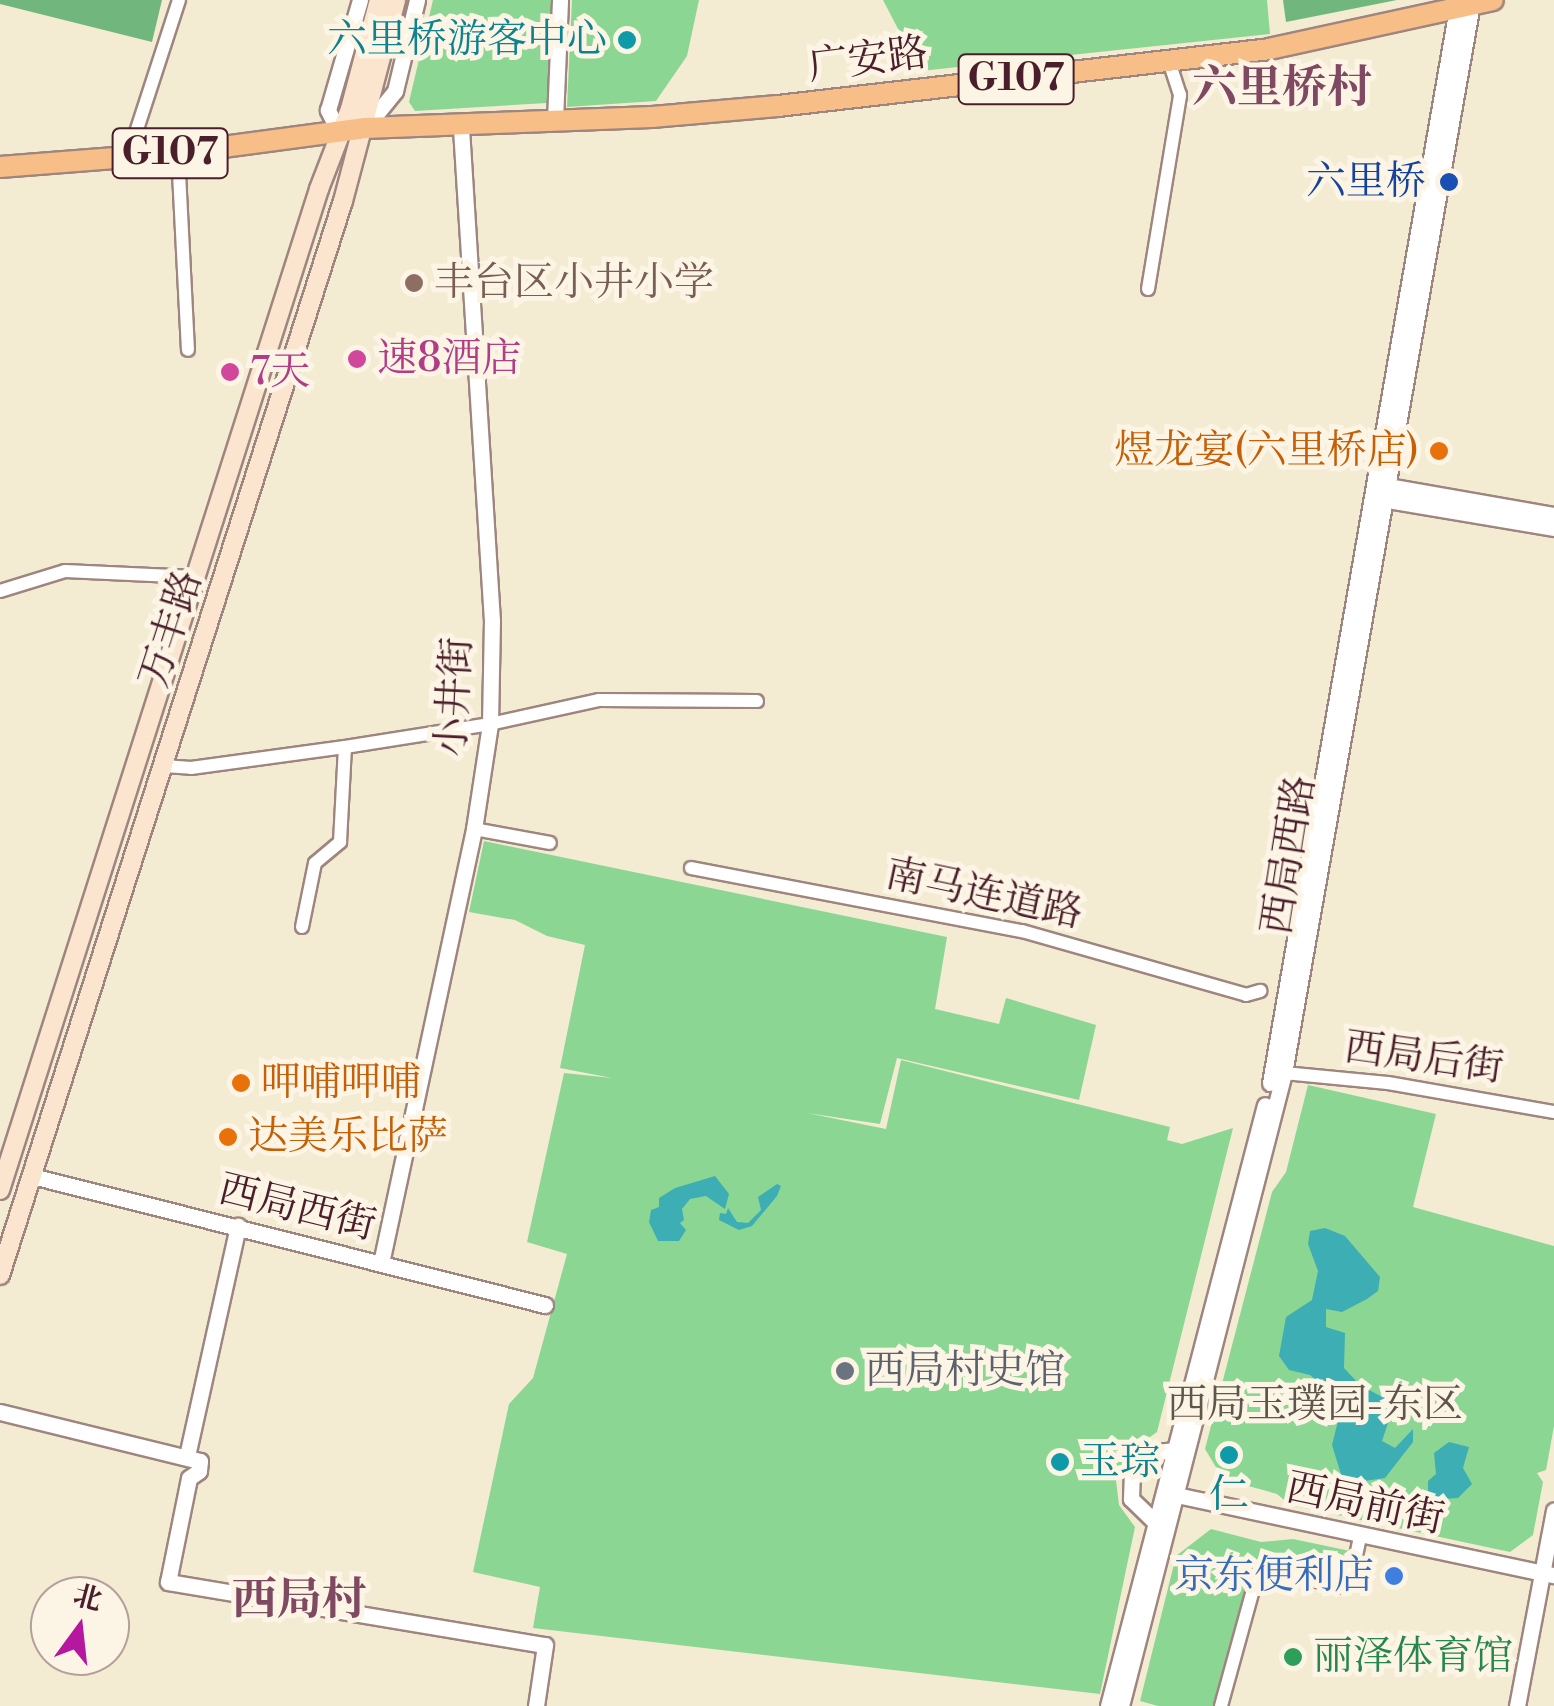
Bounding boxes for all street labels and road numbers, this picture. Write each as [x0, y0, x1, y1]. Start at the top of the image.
street label: 广安路 [806, 29, 930, 91]
road number: G107 [956, 46, 1076, 112]
road number: G107 [110, 120, 230, 186]
street label: 万丰路 [130, 565, 212, 693]
street label: 小井街 [428, 636, 482, 758]
street label: 西局西路 [1253, 772, 1325, 938]
street label: 南马连道路 [881, 850, 1087, 938]
street label: 西局后街 [1341, 1023, 1507, 1093]
street label: 西局西街 [214, 1165, 380, 1251]
street label: 西局前街 [1282, 1464, 1448, 1544]

